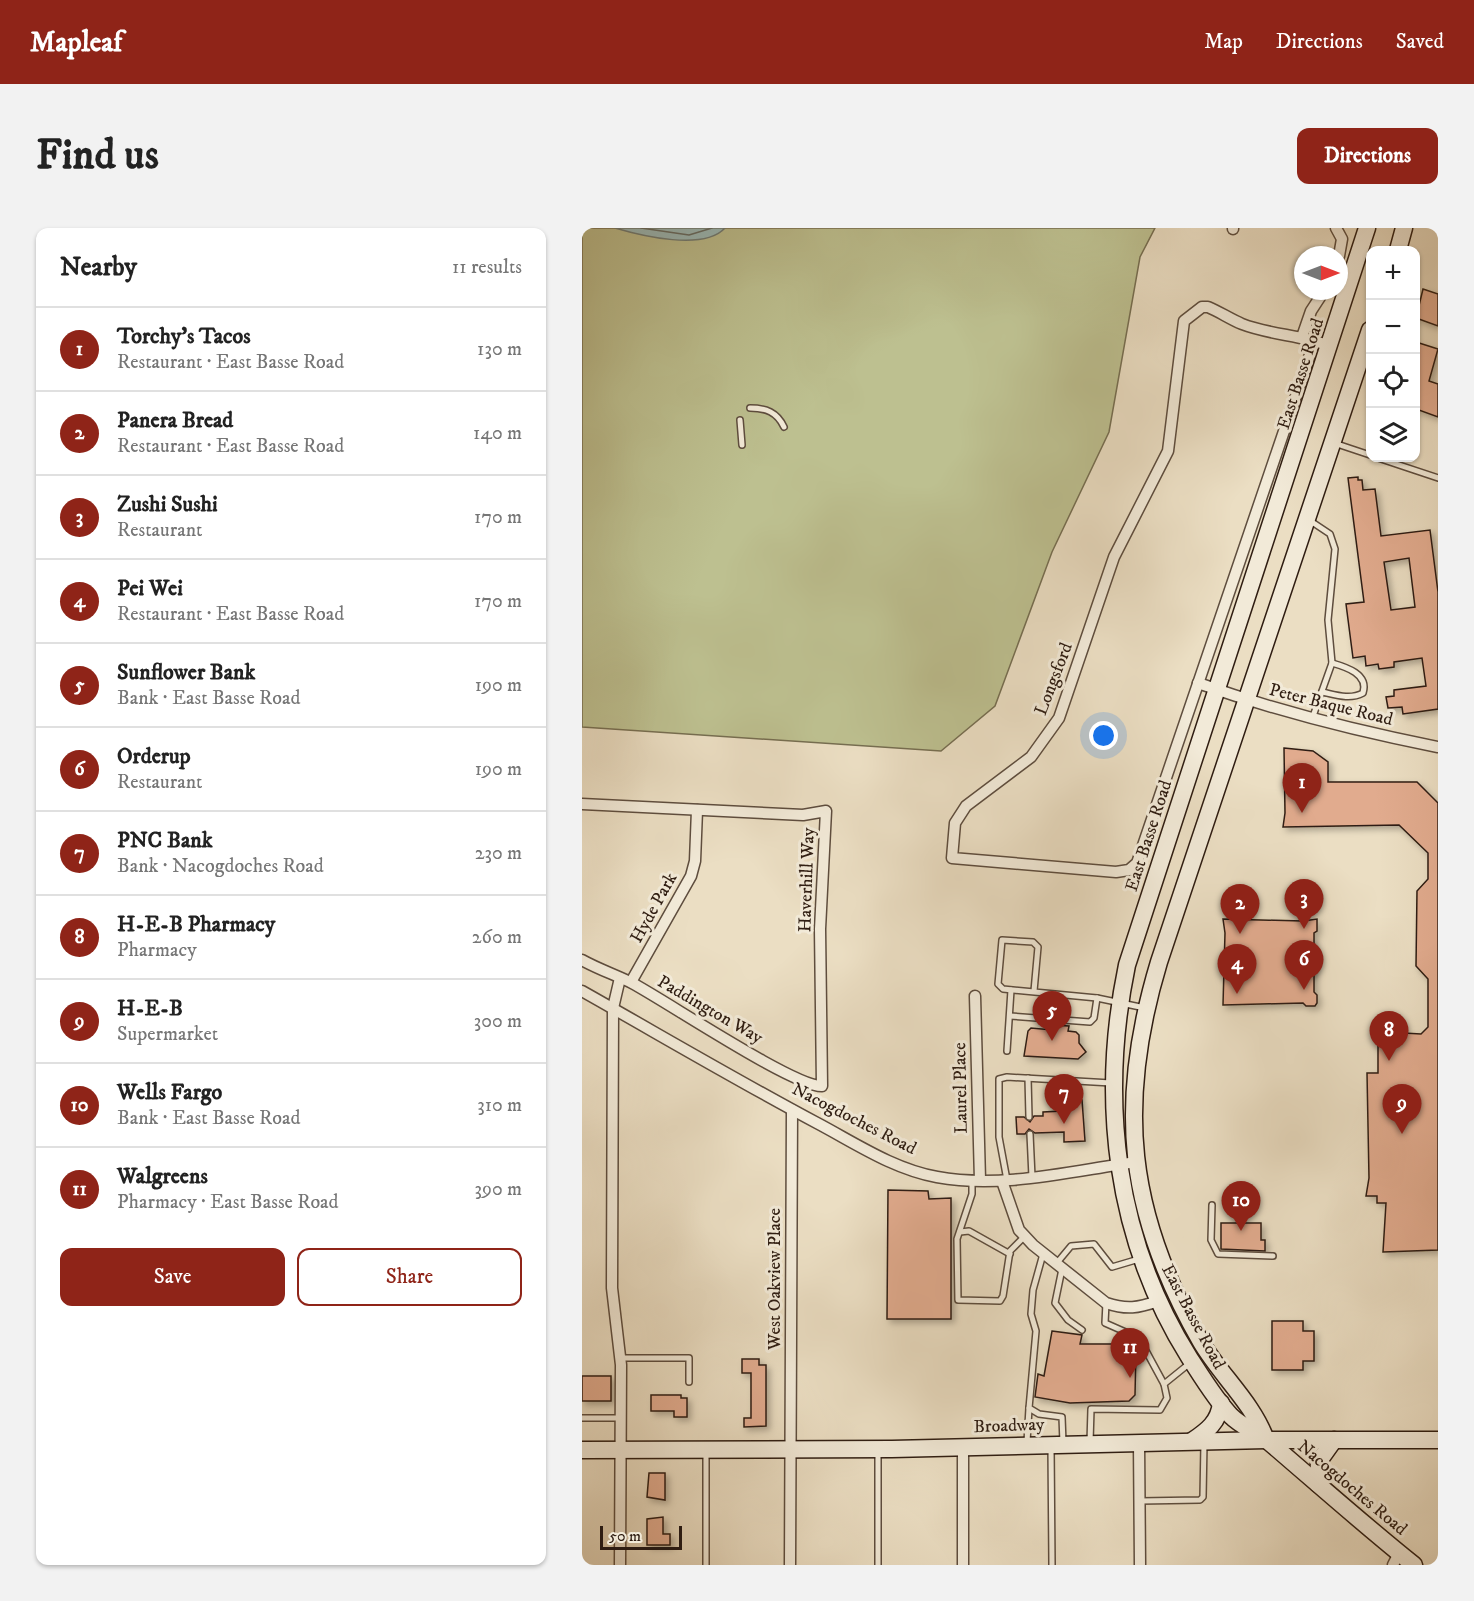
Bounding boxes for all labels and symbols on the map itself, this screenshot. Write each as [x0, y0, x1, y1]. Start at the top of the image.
north arrow [1294, 246, 1348, 300]
street label: East Basse Road [1273, 316, 1329, 432]
street label: Longsford [1030, 640, 1078, 718]
street label: Peter Baque Road [1267, 679, 1395, 731]
your location [1089, 721, 1118, 750]
pin: 1 [1282, 764, 1322, 813]
street label: East Basse Road [1121, 778, 1177, 894]
street label: Haverhill Way [794, 827, 820, 933]
street label: Hyde Park [626, 869, 682, 947]
pin: 3 [1284, 880, 1324, 929]
pin: 2 [1220, 884, 1260, 934]
pin: 6 [1284, 940, 1324, 990]
pin: 4 [1218, 944, 1256, 994]
street label: Paddington Way [653, 971, 767, 1049]
pin: 5 [1032, 992, 1072, 1041]
pin: 8 [1370, 1012, 1408, 1061]
street label: Laurel Place [949, 1042, 973, 1134]
pin: 7 [1044, 1074, 1084, 1124]
street label: Nacogdoches Road [788, 1078, 920, 1160]
pin: 9 [1382, 1084, 1422, 1134]
pin: 10 [1222, 1182, 1260, 1231]
street label: West Oakview Place [764, 1208, 786, 1351]
street label: East Basse Road [1156, 1261, 1230, 1373]
pin: 11 [1110, 1328, 1150, 1378]
street label: Broadway [973, 1414, 1045, 1438]
street label: Nacogdoches Road [1293, 1436, 1411, 1540]
scale bar [600, 1523, 682, 1550]

